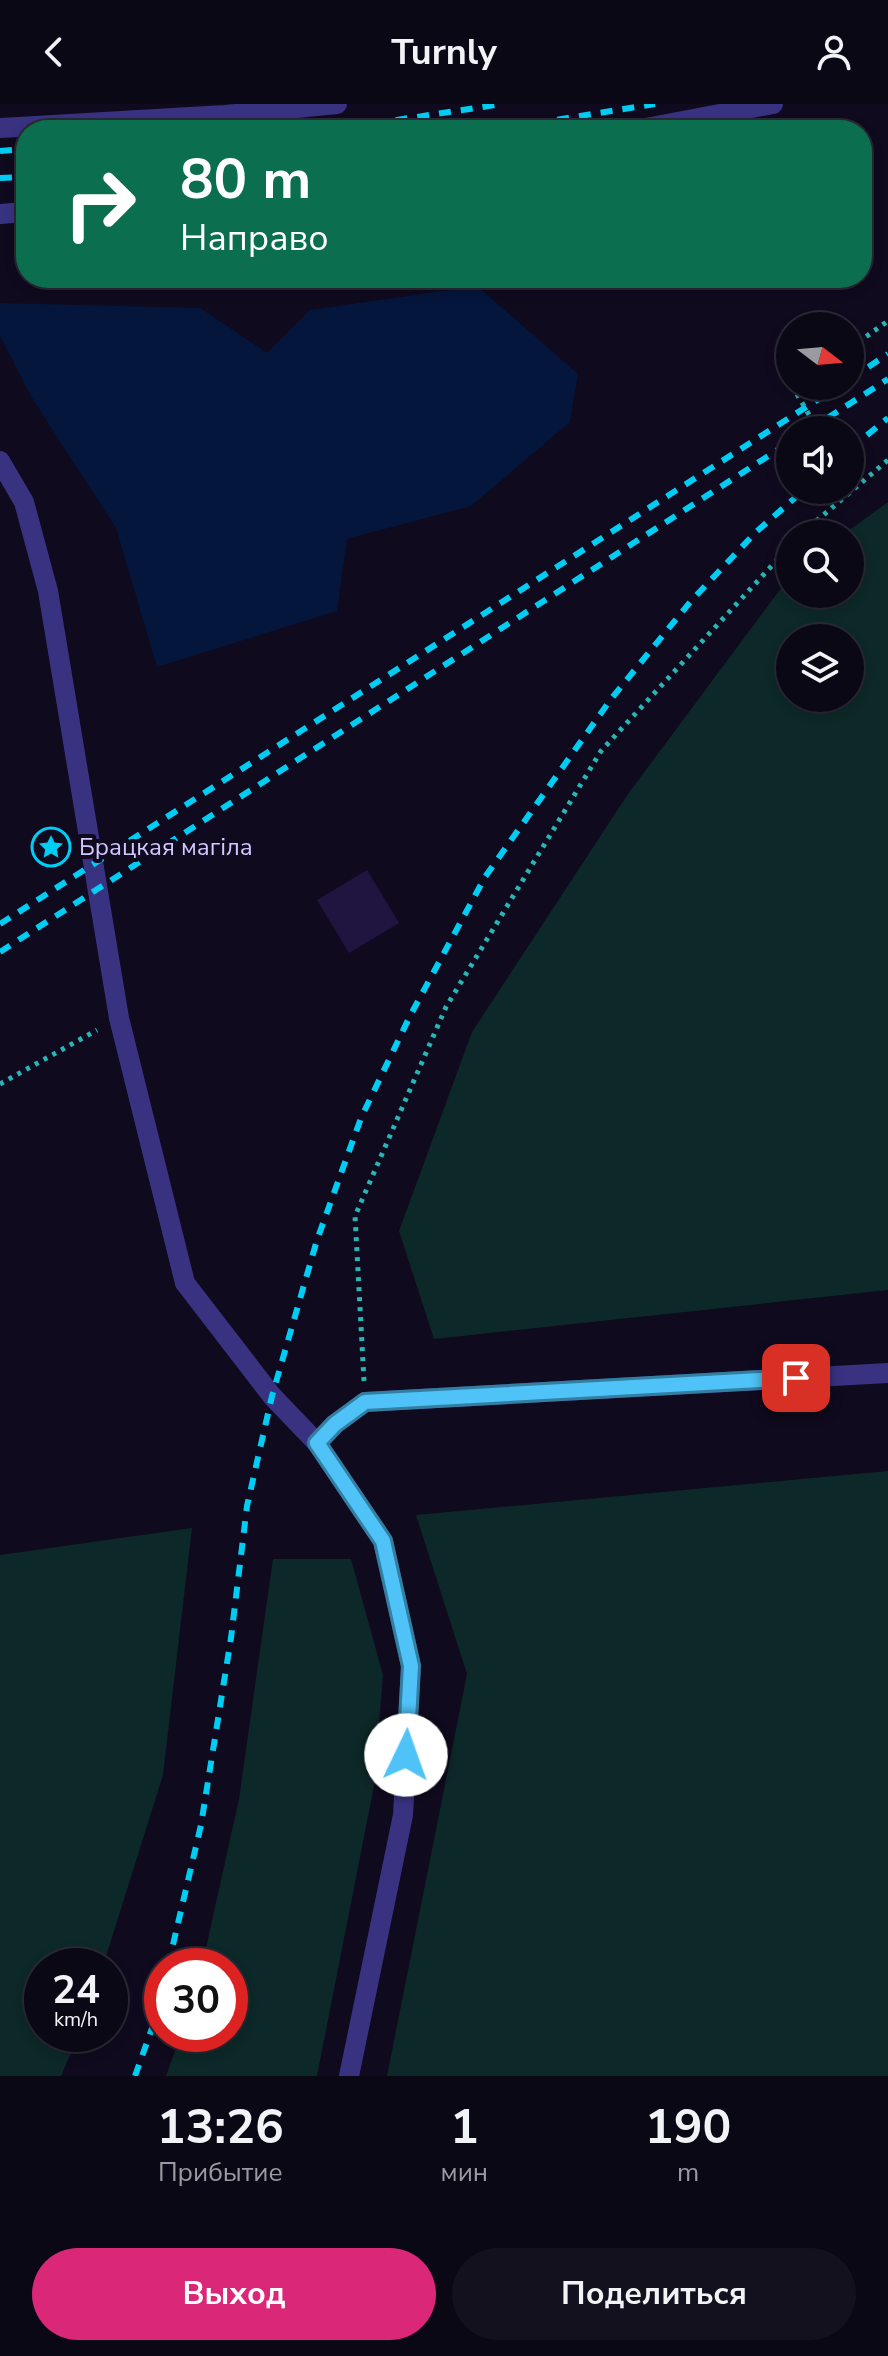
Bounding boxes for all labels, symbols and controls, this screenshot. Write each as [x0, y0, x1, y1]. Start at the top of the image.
text: Turnly [391, 28, 497, 77]
icon: back [32, 30, 76, 74]
icon: person [812, 30, 856, 74]
text: 80 m [180, 141, 311, 218]
icon: right [48, 152, 152, 256]
text: Направо [180, 214, 329, 263]
north arrow [776, 312, 864, 400]
map controls [776, 312, 864, 712]
button: sound [776, 416, 864, 504]
button: search [776, 520, 864, 608]
button: layers [776, 624, 864, 712]
place icon: Брацкая магіла [30, 826, 72, 868]
place label: Брацкая магіла [79, 831, 253, 863]
pin [762, 1344, 830, 1412]
icon: arrive [774, 1356, 818, 1400]
position arrow [364, 1713, 448, 1797]
speed limit sign: 30 [144, 1948, 248, 2052]
text: 24 [52, 1963, 100, 2017]
text: km/h [54, 2006, 98, 2033]
text: 13:26 [157, 2094, 284, 2160]
text: 1 [450, 2094, 479, 2160]
text: 190 [645, 2094, 731, 2160]
text: Прибытие [158, 2155, 283, 2190]
text: мин [441, 2155, 488, 2190]
text: m [677, 2155, 699, 2190]
button: Выход [32, 2248, 436, 2340]
button: Поделиться [452, 2248, 856, 2340]

